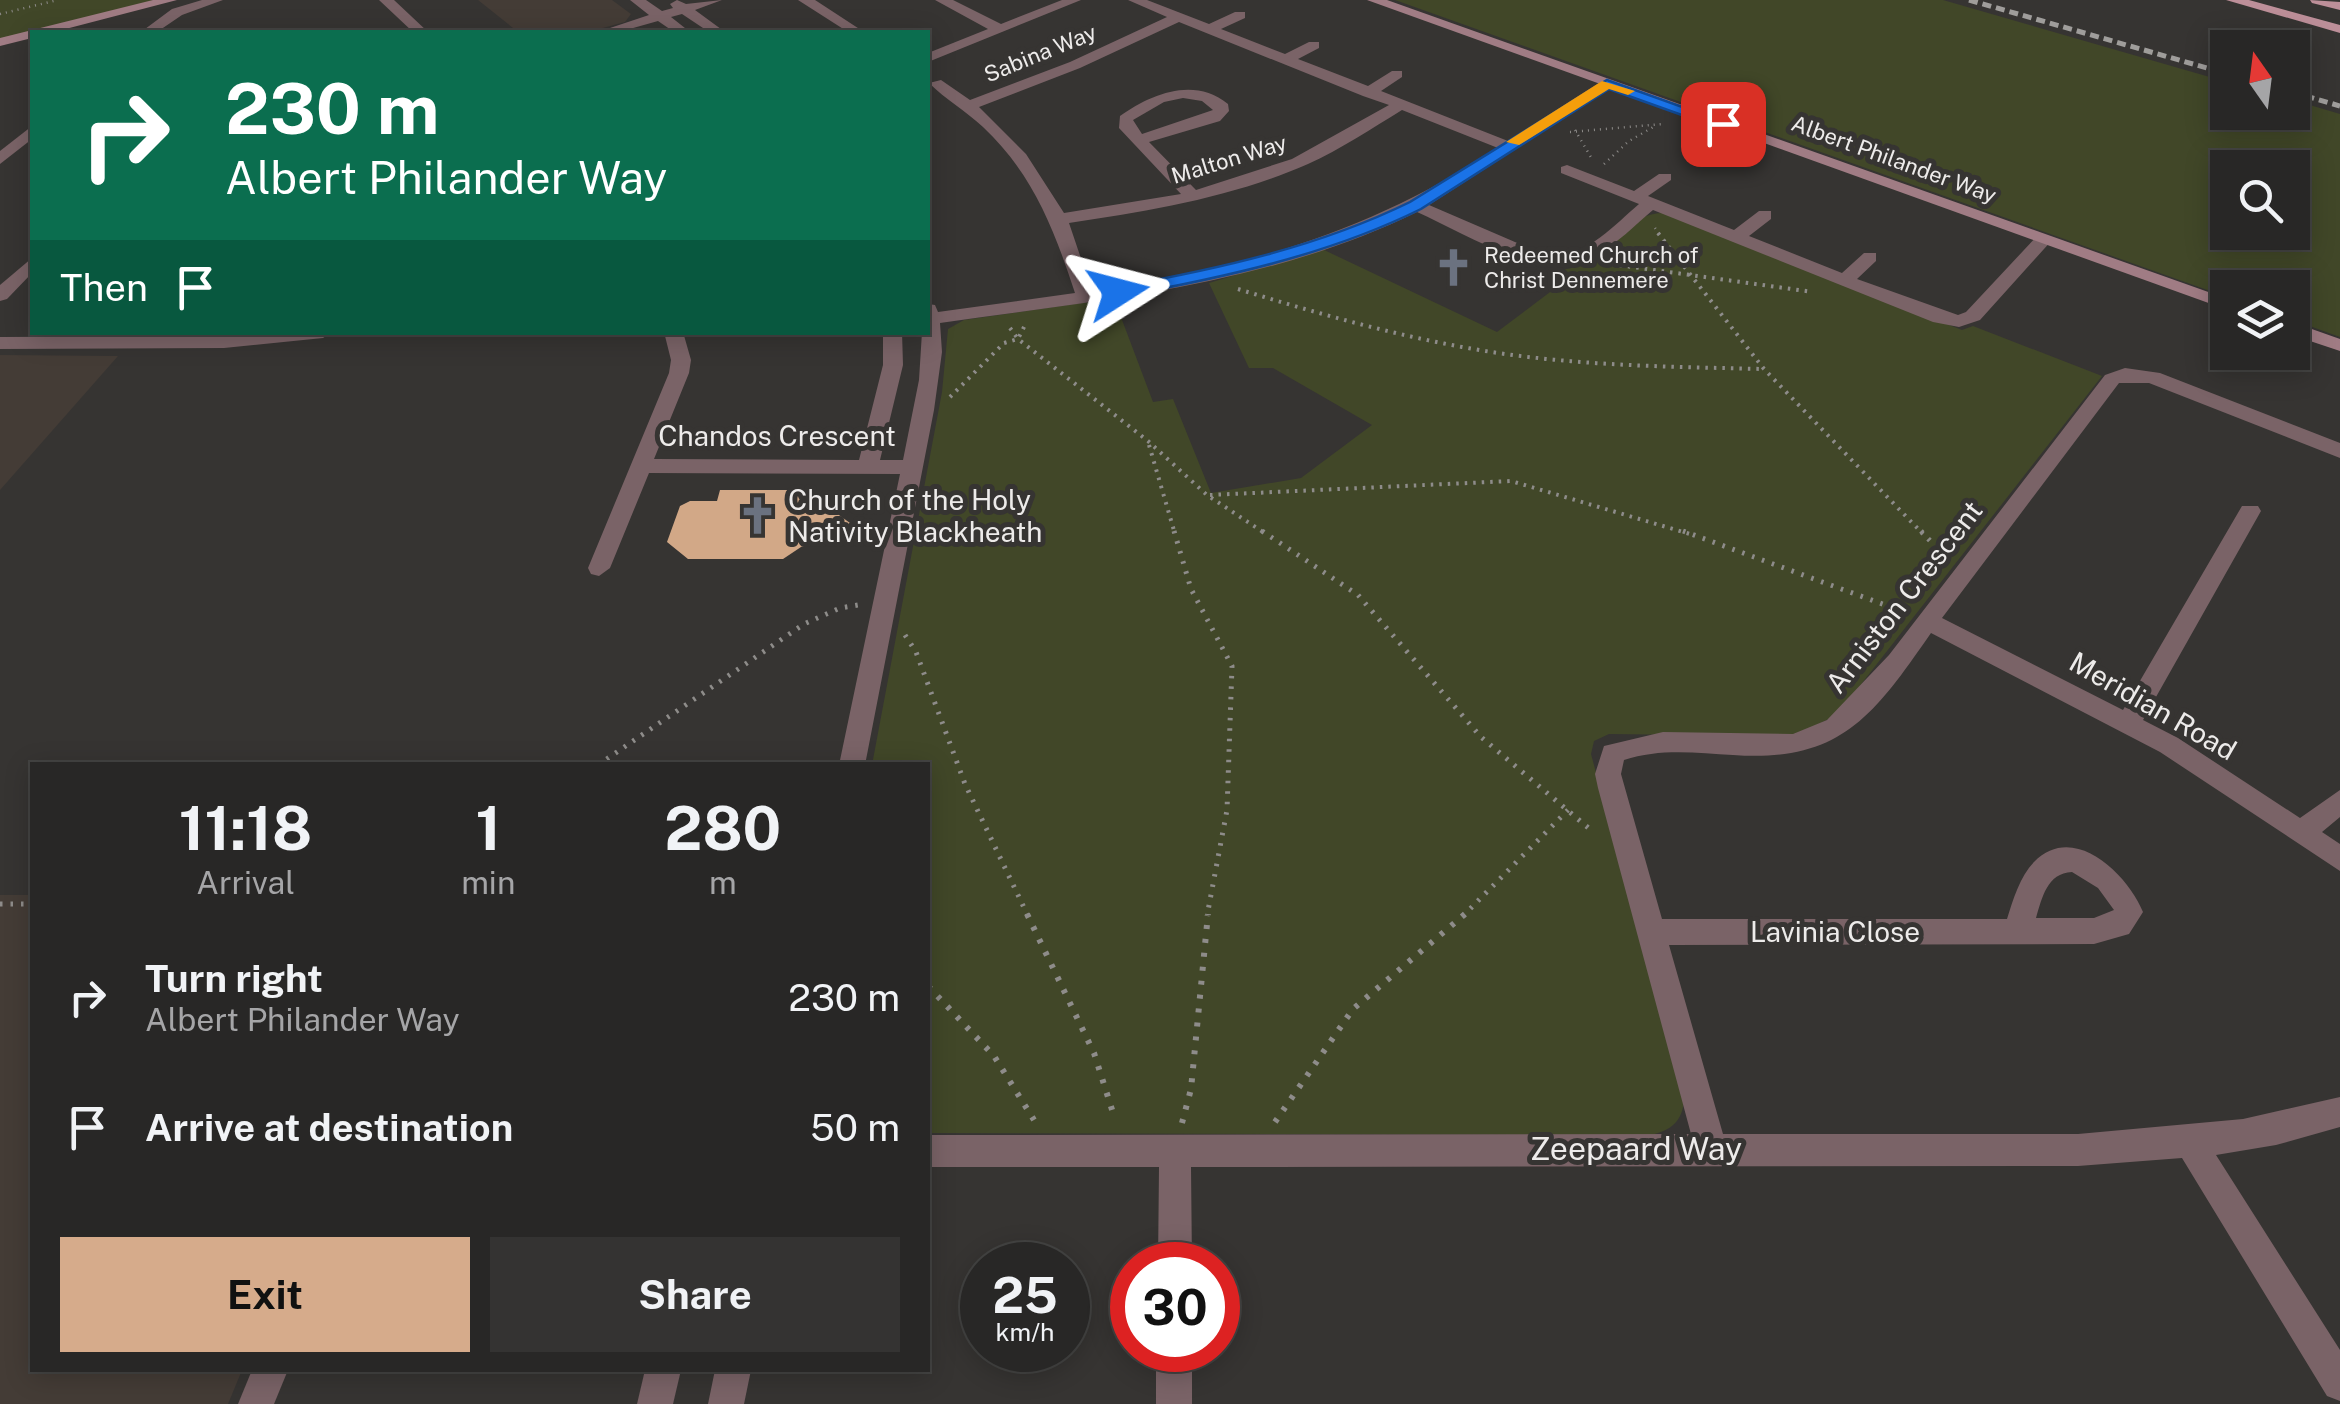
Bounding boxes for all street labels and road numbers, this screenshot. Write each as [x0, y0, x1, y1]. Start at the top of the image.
street label: Sabina Way [980, 19, 1100, 87]
street label: Albert Philander Way [1788, 110, 2000, 208]
street label: Malton Way [1168, 129, 1290, 189]
street label: Chandos Crescent [658, 419, 896, 452]
street label: Arniston Crescent [1818, 494, 1989, 699]
street label: Meridian Road [2064, 645, 2242, 767]
street label: Lavinia Close [1750, 915, 1920, 948]
street label: Zeepaard Way [1530, 1130, 1742, 1167]

